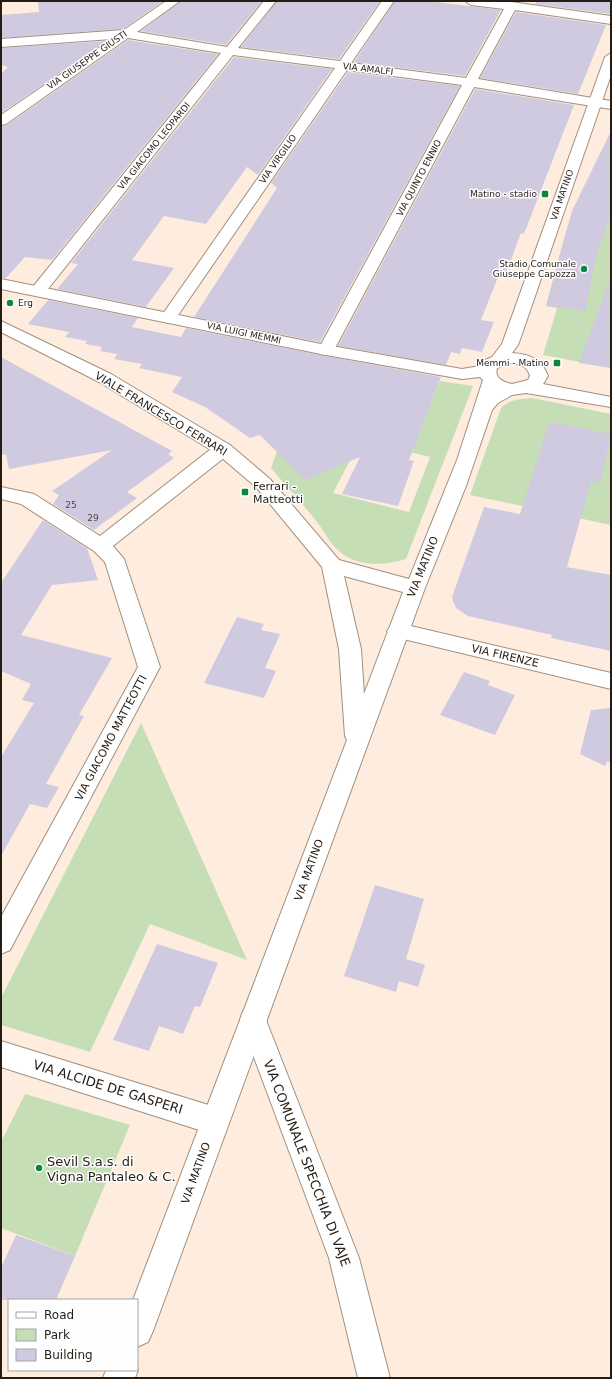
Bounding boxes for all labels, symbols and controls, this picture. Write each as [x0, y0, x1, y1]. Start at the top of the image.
street label: VIA GIUSEPPE GIUSTI [45, 29, 129, 91]
street label: VIA AMALFI [342, 61, 394, 77]
street label: VIA GIACOMO LEOPARDI [116, 100, 192, 192]
street label: VIA VIRGILIO [257, 133, 299, 185]
street label: VIA QUINTO ENNIO [395, 138, 443, 218]
street label: VIA MATINO [549, 168, 575, 222]
place label: Matino - stadio [470, 189, 537, 199]
marker: Matino - stadio [540, 189, 550, 199]
place label: Stadio Comunale Giuseppe Capozza [493, 259, 576, 279]
marker: Stadio Comunale Giuseppe Capozza [579, 264, 589, 274]
marker: Erg [5, 298, 15, 308]
place label: Erg [18, 298, 33, 308]
street label: VIA LUIGI MEMMI [206, 320, 282, 346]
place label: Memmi - Matino [476, 358, 549, 368]
marker: Memmi - Matino [552, 358, 562, 368]
street label: VIALE FRANCESCO FERRARI [92, 369, 230, 459]
place label: Ferrari - Matteotti [253, 480, 303, 506]
marker: Ferrari - Matteotti [240, 487, 250, 497]
house number: 25 [65, 500, 77, 510]
house number: 29 [87, 513, 99, 523]
street label: VIA MATINO [405, 534, 441, 599]
street label: VIA FIRENZE [470, 642, 540, 670]
street label: VIA GIACOMO MATTEOTTI [72, 673, 150, 803]
street label: VIA MATINO [292, 837, 326, 903]
street label: VIA ALCIDE DE GASPERI [31, 1057, 185, 1117]
street label: VIA COMUNALE SPECCHIA DI VAJE [261, 1058, 353, 1268]
street label: VIA MATINO [179, 1140, 213, 1206]
place label: Sevil S.a.s. di Vigna Pantaleo & C. [47, 1154, 176, 1184]
marker: Sevil S.a.s. di Vigna Pantaleo & C. [34, 1163, 44, 1173]
legend [8, 1299, 138, 1371]
text: Road [44, 1308, 74, 1322]
text: Park [44, 1328, 70, 1342]
text: Building [44, 1348, 93, 1362]

